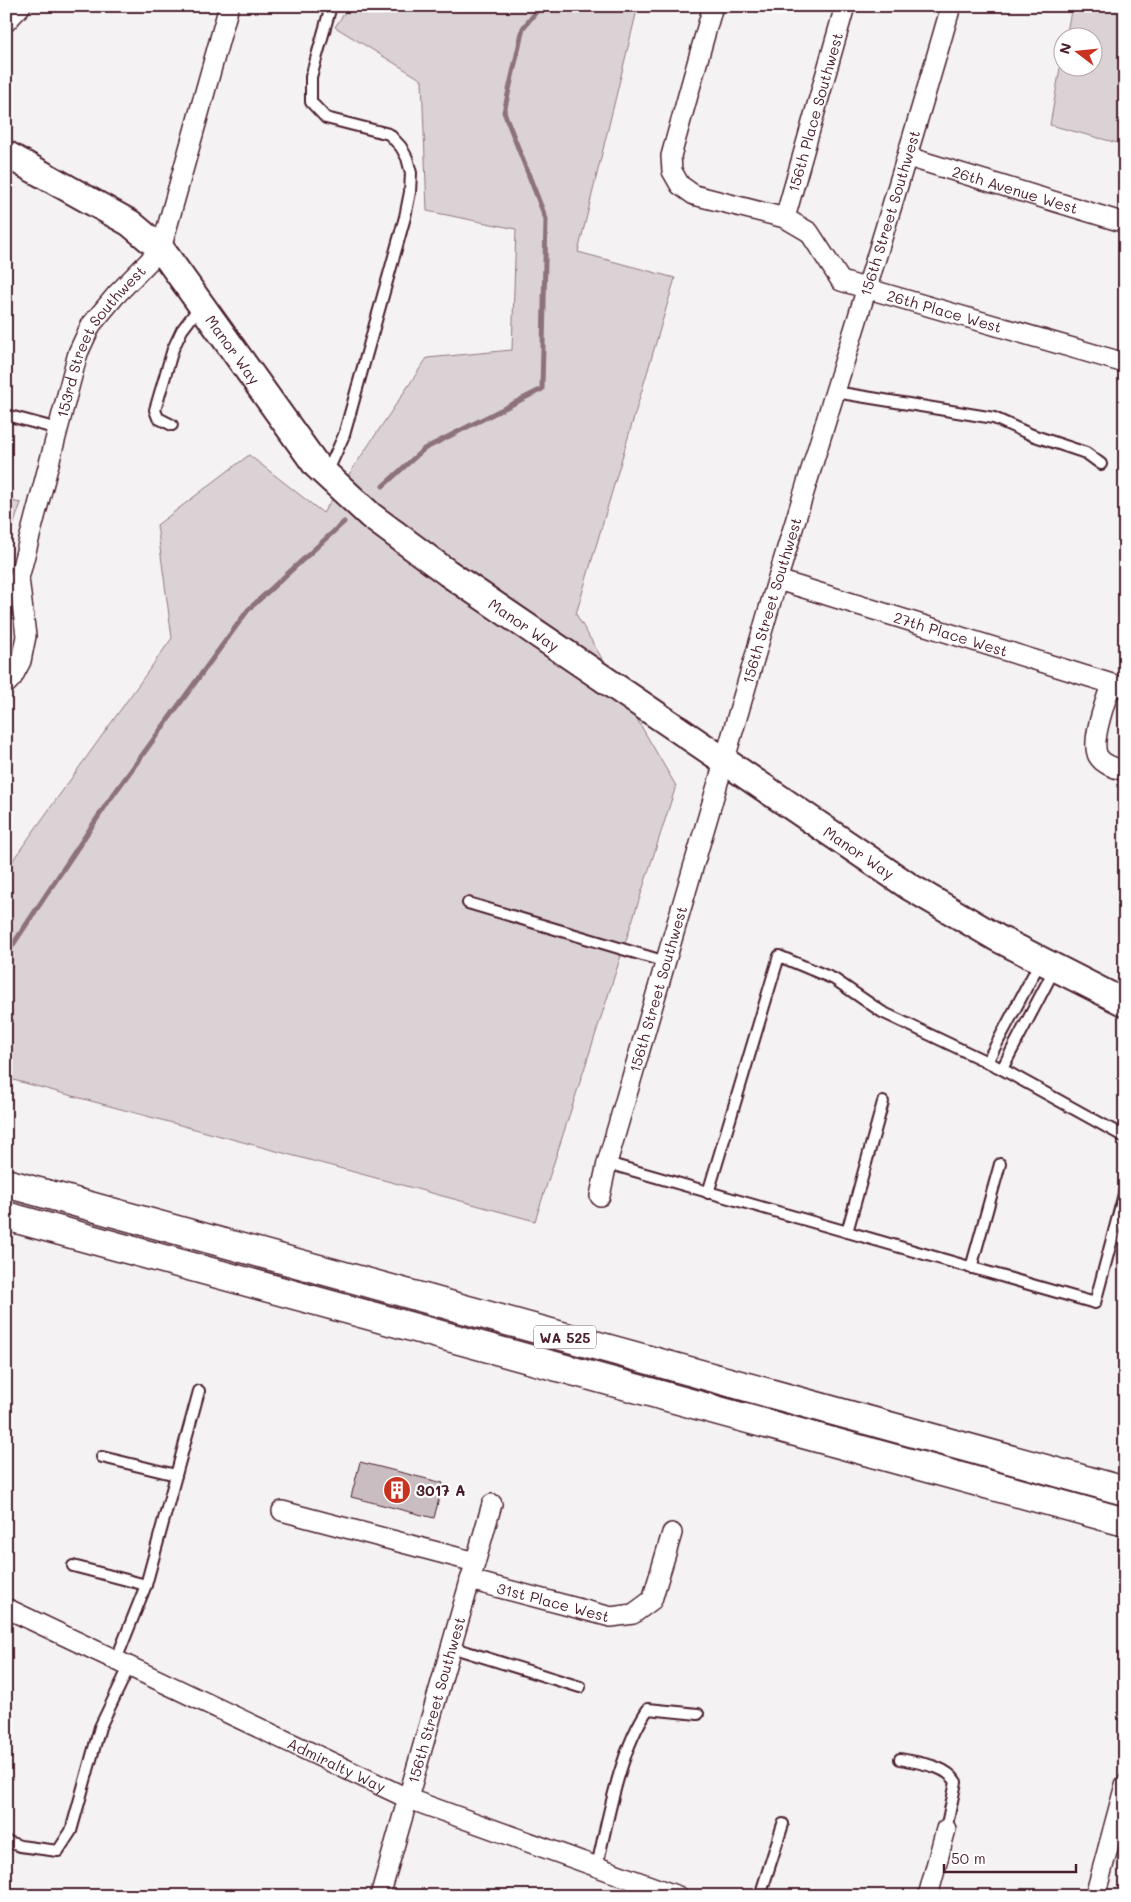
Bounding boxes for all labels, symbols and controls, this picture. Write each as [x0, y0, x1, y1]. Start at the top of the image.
north arrow [1054, 28, 1104, 78]
street label: 156th Place Southwest [783, 30, 847, 194]
text: N [1054, 41, 1076, 56]
street label: 156th Street Southwest [855, 128, 924, 298]
street label: 26th Avenue West [950, 161, 1080, 218]
street label: 153rd Street Southwest [51, 261, 150, 420]
street label: 26th Place West [885, 285, 1004, 337]
street label: Manor Way [201, 311, 265, 388]
street label: 156th Street Southwest [737, 515, 806, 686]
street label: Manor Way [485, 594, 563, 656]
street label: 27th Place West [891, 607, 1010, 661]
street label: Manor Way [820, 821, 898, 884]
street label: 156th Street Southwest [624, 903, 691, 1075]
road number: WA 525 [534, 1325, 596, 1348]
building icon: 3017 A [382, 1475, 412, 1505]
place label: 3017 A [416, 1480, 466, 1500]
street label: 31st Place West [495, 1577, 612, 1626]
street label: 156th Street Southwest [403, 1614, 469, 1786]
street label: Admiralty Way [284, 1733, 389, 1797]
scale bar [944, 1842, 1076, 1874]
text: 50 m [951, 1848, 986, 1868]

